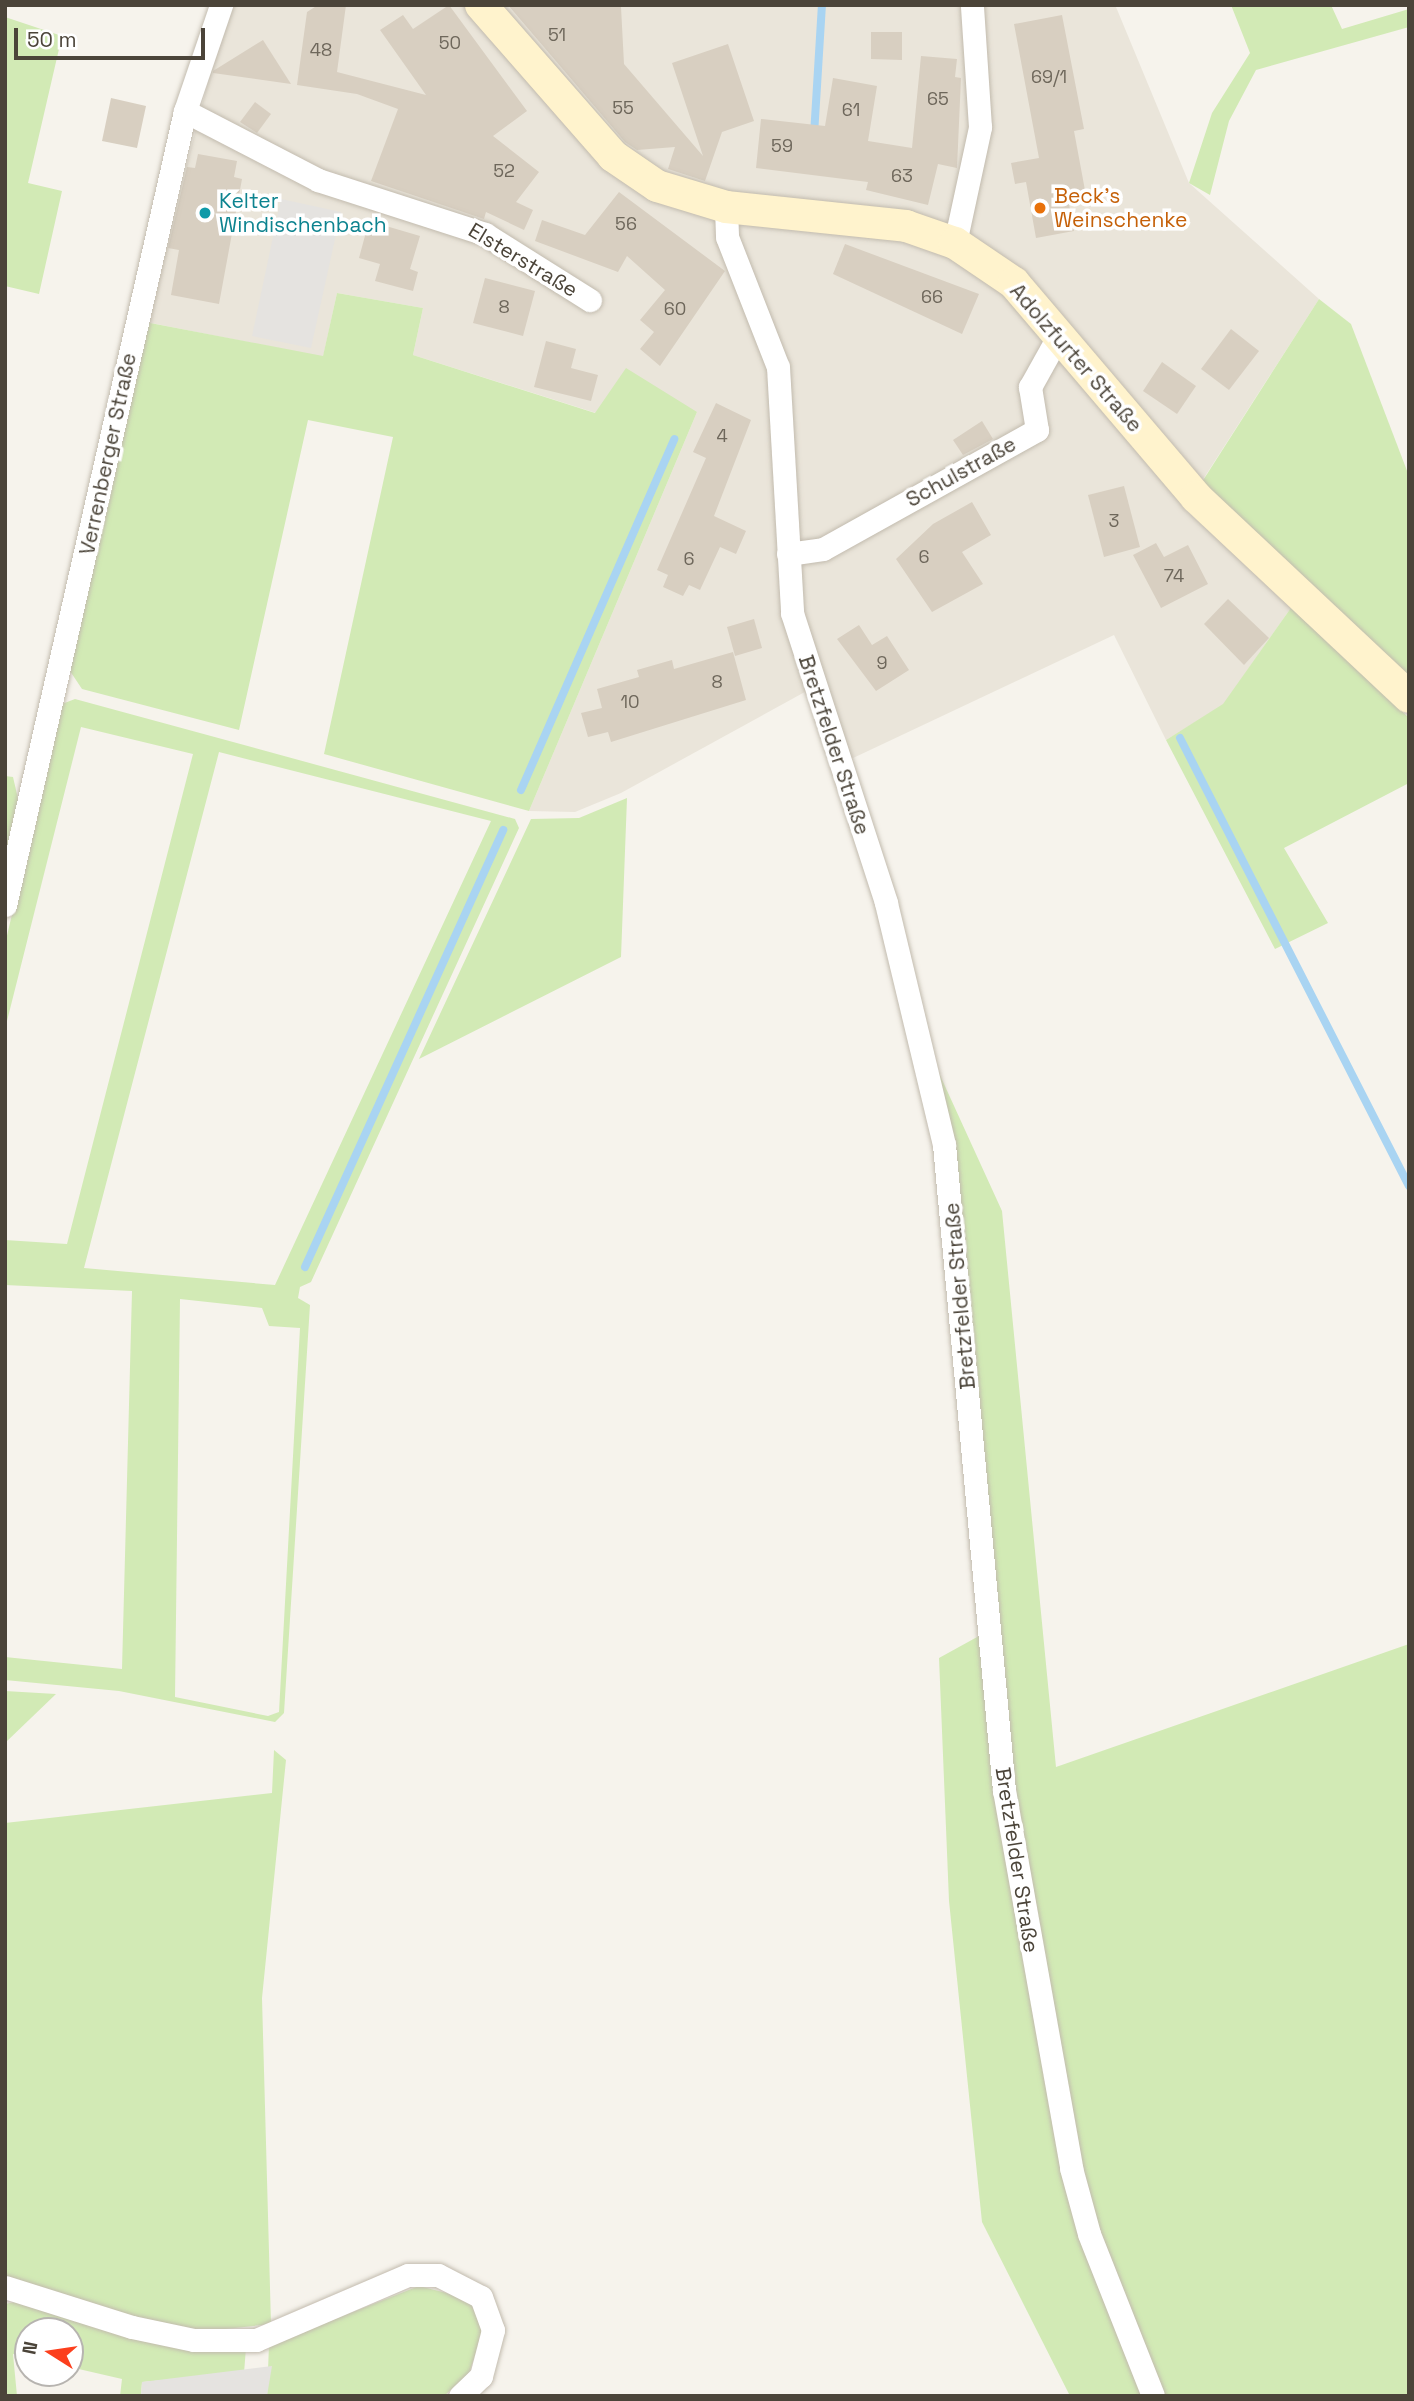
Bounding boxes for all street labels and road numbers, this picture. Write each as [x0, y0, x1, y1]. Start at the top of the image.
street label: Elsterstraße [464, 218, 582, 302]
street label: Adolzfurter Straße [1005, 279, 1147, 437]
street label: Verrenberger Straße [74, 351, 142, 557]
street label: Schulstraße [902, 431, 1020, 513]
street label: Bretzfelder Straße [793, 652, 875, 838]
street label: Bretzfelder Straße [939, 1202, 981, 1390]
street label: Bretzfelder Straße [990, 1765, 1044, 1955]

